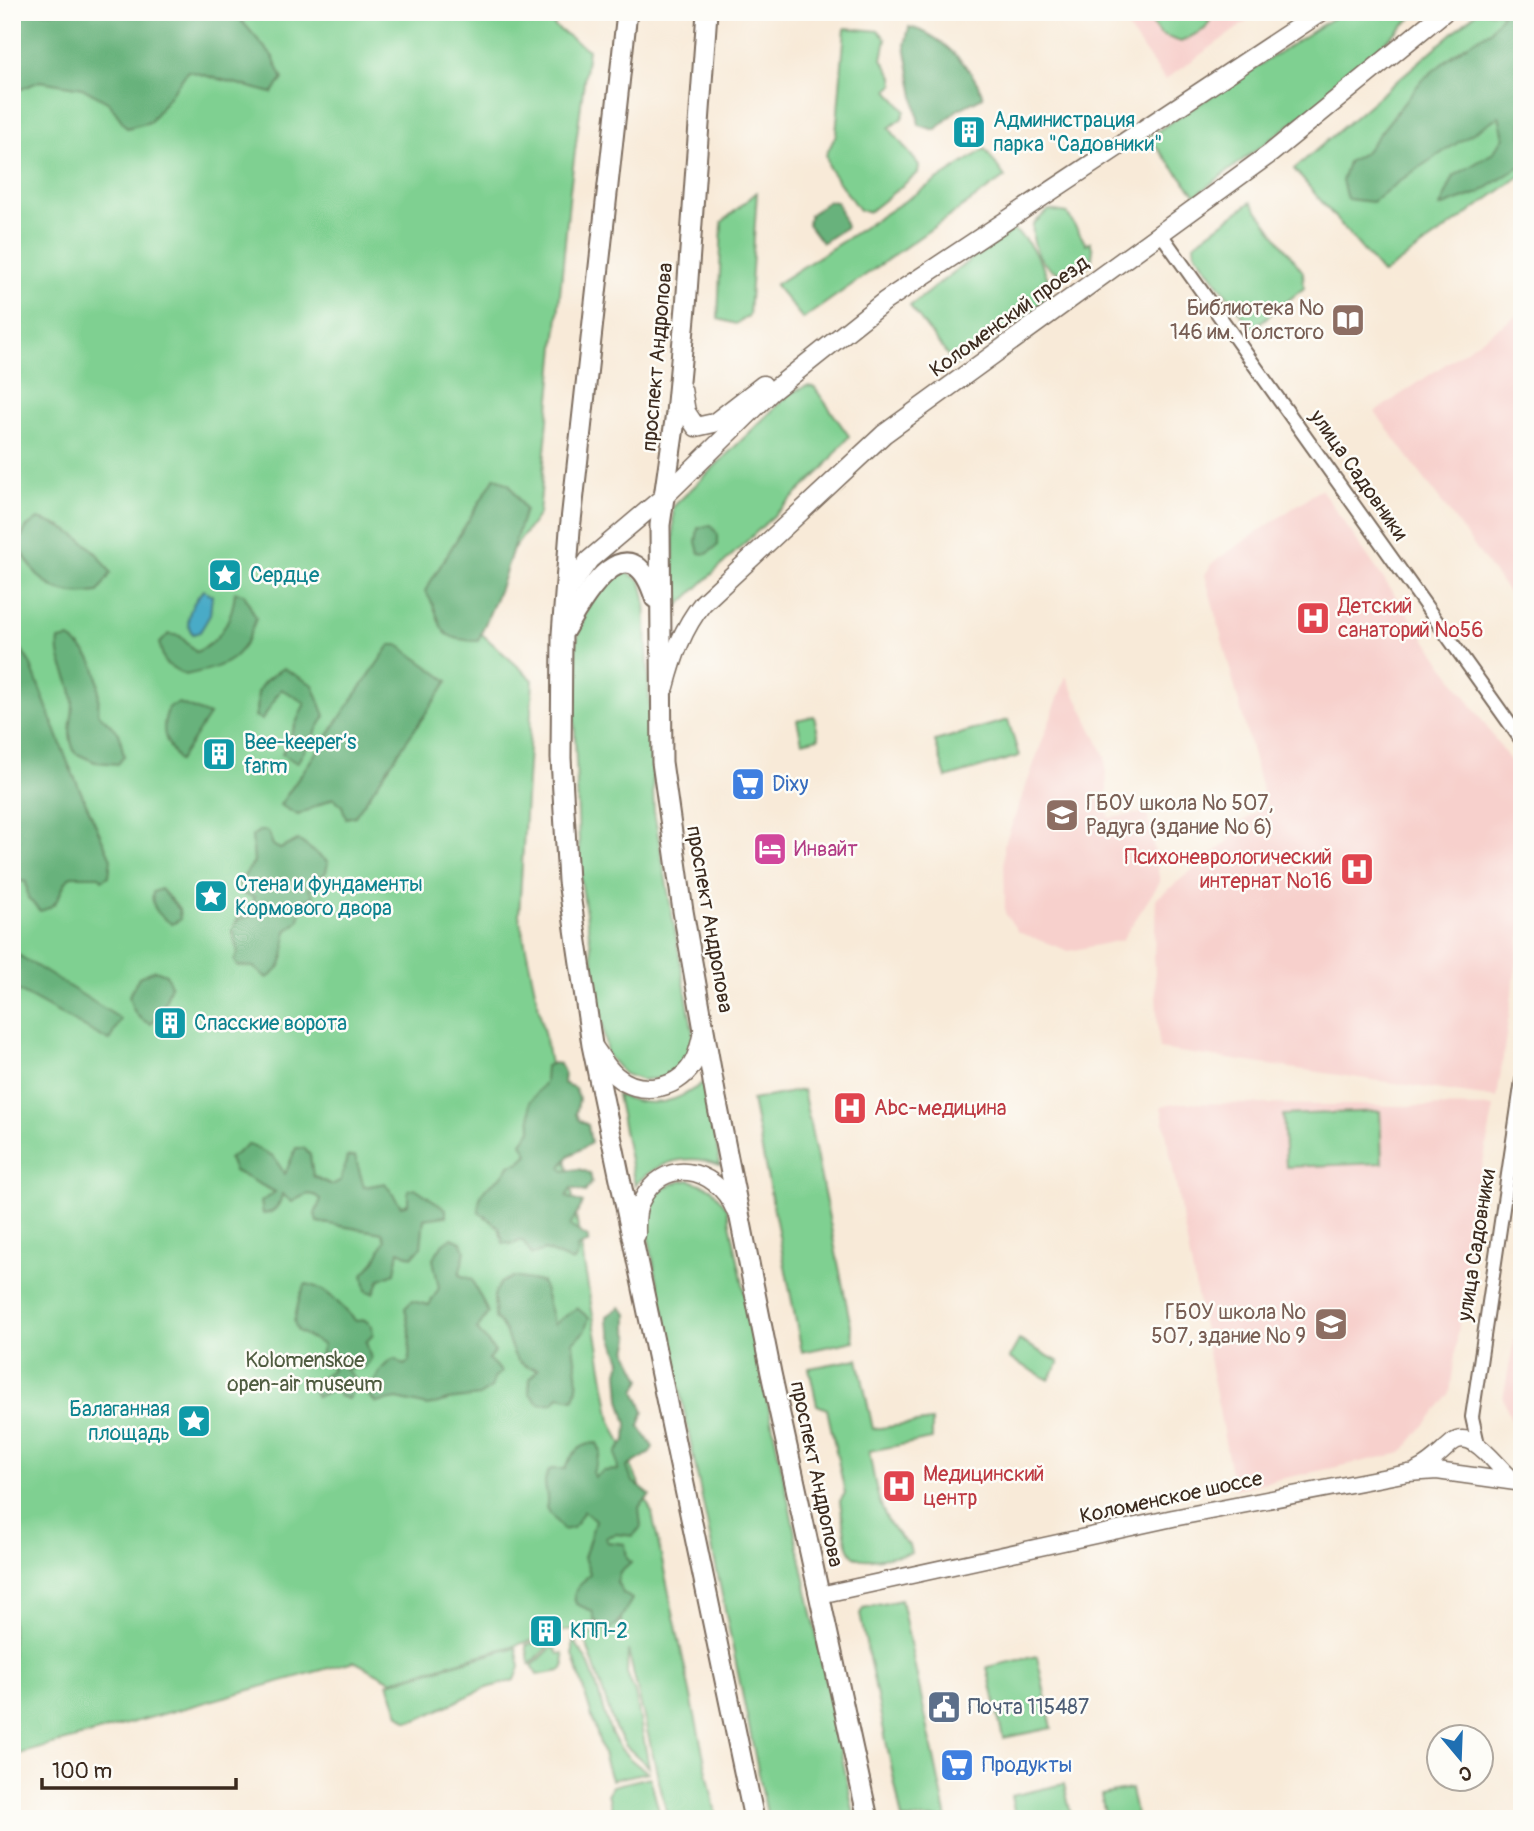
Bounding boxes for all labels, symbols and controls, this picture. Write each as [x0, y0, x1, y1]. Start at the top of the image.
place label: Администрация парка "Садовники" [993, 107, 1163, 158]
building icon: Администрация парка "Садовники" [950, 113, 988, 151]
street label: Коломенский проезд [924, 249, 1095, 383]
street label: проспект Андропова [636, 261, 679, 453]
place label: Библиотека № 146 им. Толстого [1170, 295, 1324, 346]
library icon: Библиотека № 146 им. Толстого [1329, 301, 1367, 339]
street label: улица Садовники [1303, 404, 1414, 546]
place icon: Сердце [206, 556, 244, 594]
place label: Сердце [250, 562, 320, 589]
place label: Детский санаторий №56 [1337, 593, 1483, 644]
hospital icon: Детский санаторий №56 [1294, 599, 1332, 637]
place label: Bee-keeper’s farm [244, 729, 357, 780]
building icon: Bee-keeper’s farm [200, 735, 238, 773]
supermarket icon: Dixy [729, 765, 767, 803]
place label: Dixy [772, 771, 808, 798]
place label: ГБОУ школа № 507, Радуга (здание № 6) [1086, 790, 1274, 841]
school or university icon: ГБОУ школа № 507, Радуга (здание № 6) [1043, 796, 1081, 834]
street label: проспект Андропова [680, 823, 739, 1015]
hotel icon: Инвайт [751, 830, 789, 868]
place label: Инвайт [794, 836, 858, 863]
place label: Психоневрологический интернат №16 [1125, 844, 1332, 895]
hospital icon: Психоневрологический интернат №16 [1338, 850, 1376, 888]
place label: Стена и фундаменты Кормового двора [235, 871, 423, 922]
place icon: Стена и фундаменты Кормового двора [192, 877, 230, 915]
building icon: Спасские ворота [151, 1004, 189, 1042]
place label: Спасские ворота [194, 1010, 347, 1037]
hospital icon: Abc-медицина [831, 1089, 869, 1127]
place label: Abc-медицина [874, 1095, 1006, 1122]
street label: улица Садовники [1451, 1167, 1502, 1324]
place label: ГБОУ школа № 507, здание № 9 [1151, 1299, 1306, 1350]
school or university icon: ГБОУ школа № 507, здание № 9 [1312, 1305, 1350, 1343]
park label: Kolomenskoe open-air museum [227, 1347, 383, 1398]
street label: проспект Андропова [784, 1379, 849, 1570]
place label: Балаганная площадь [69, 1396, 170, 1447]
place icon: Балаганная площадь [175, 1402, 213, 1440]
place label: Медицинский центр [923, 1461, 1044, 1512]
street label: Коломенское шоссе [1077, 1465, 1265, 1530]
hospital icon: Медицинский центр [880, 1467, 918, 1505]
building icon: КПП-2 [527, 1612, 565, 1650]
place label: КПП-2 [570, 1618, 628, 1645]
public building icon: Почта 115487 [925, 1688, 963, 1726]
place label: Почта 115487 [968, 1694, 1089, 1721]
north arrow [1426, 1722, 1496, 1792]
supermarket icon: Продукты [938, 1746, 976, 1784]
scale bar [42, 1747, 236, 1791]
place label: Продукты [982, 1752, 1072, 1779]
text: 100 m [52, 1758, 112, 1785]
text: С [1456, 1760, 1475, 1786]

